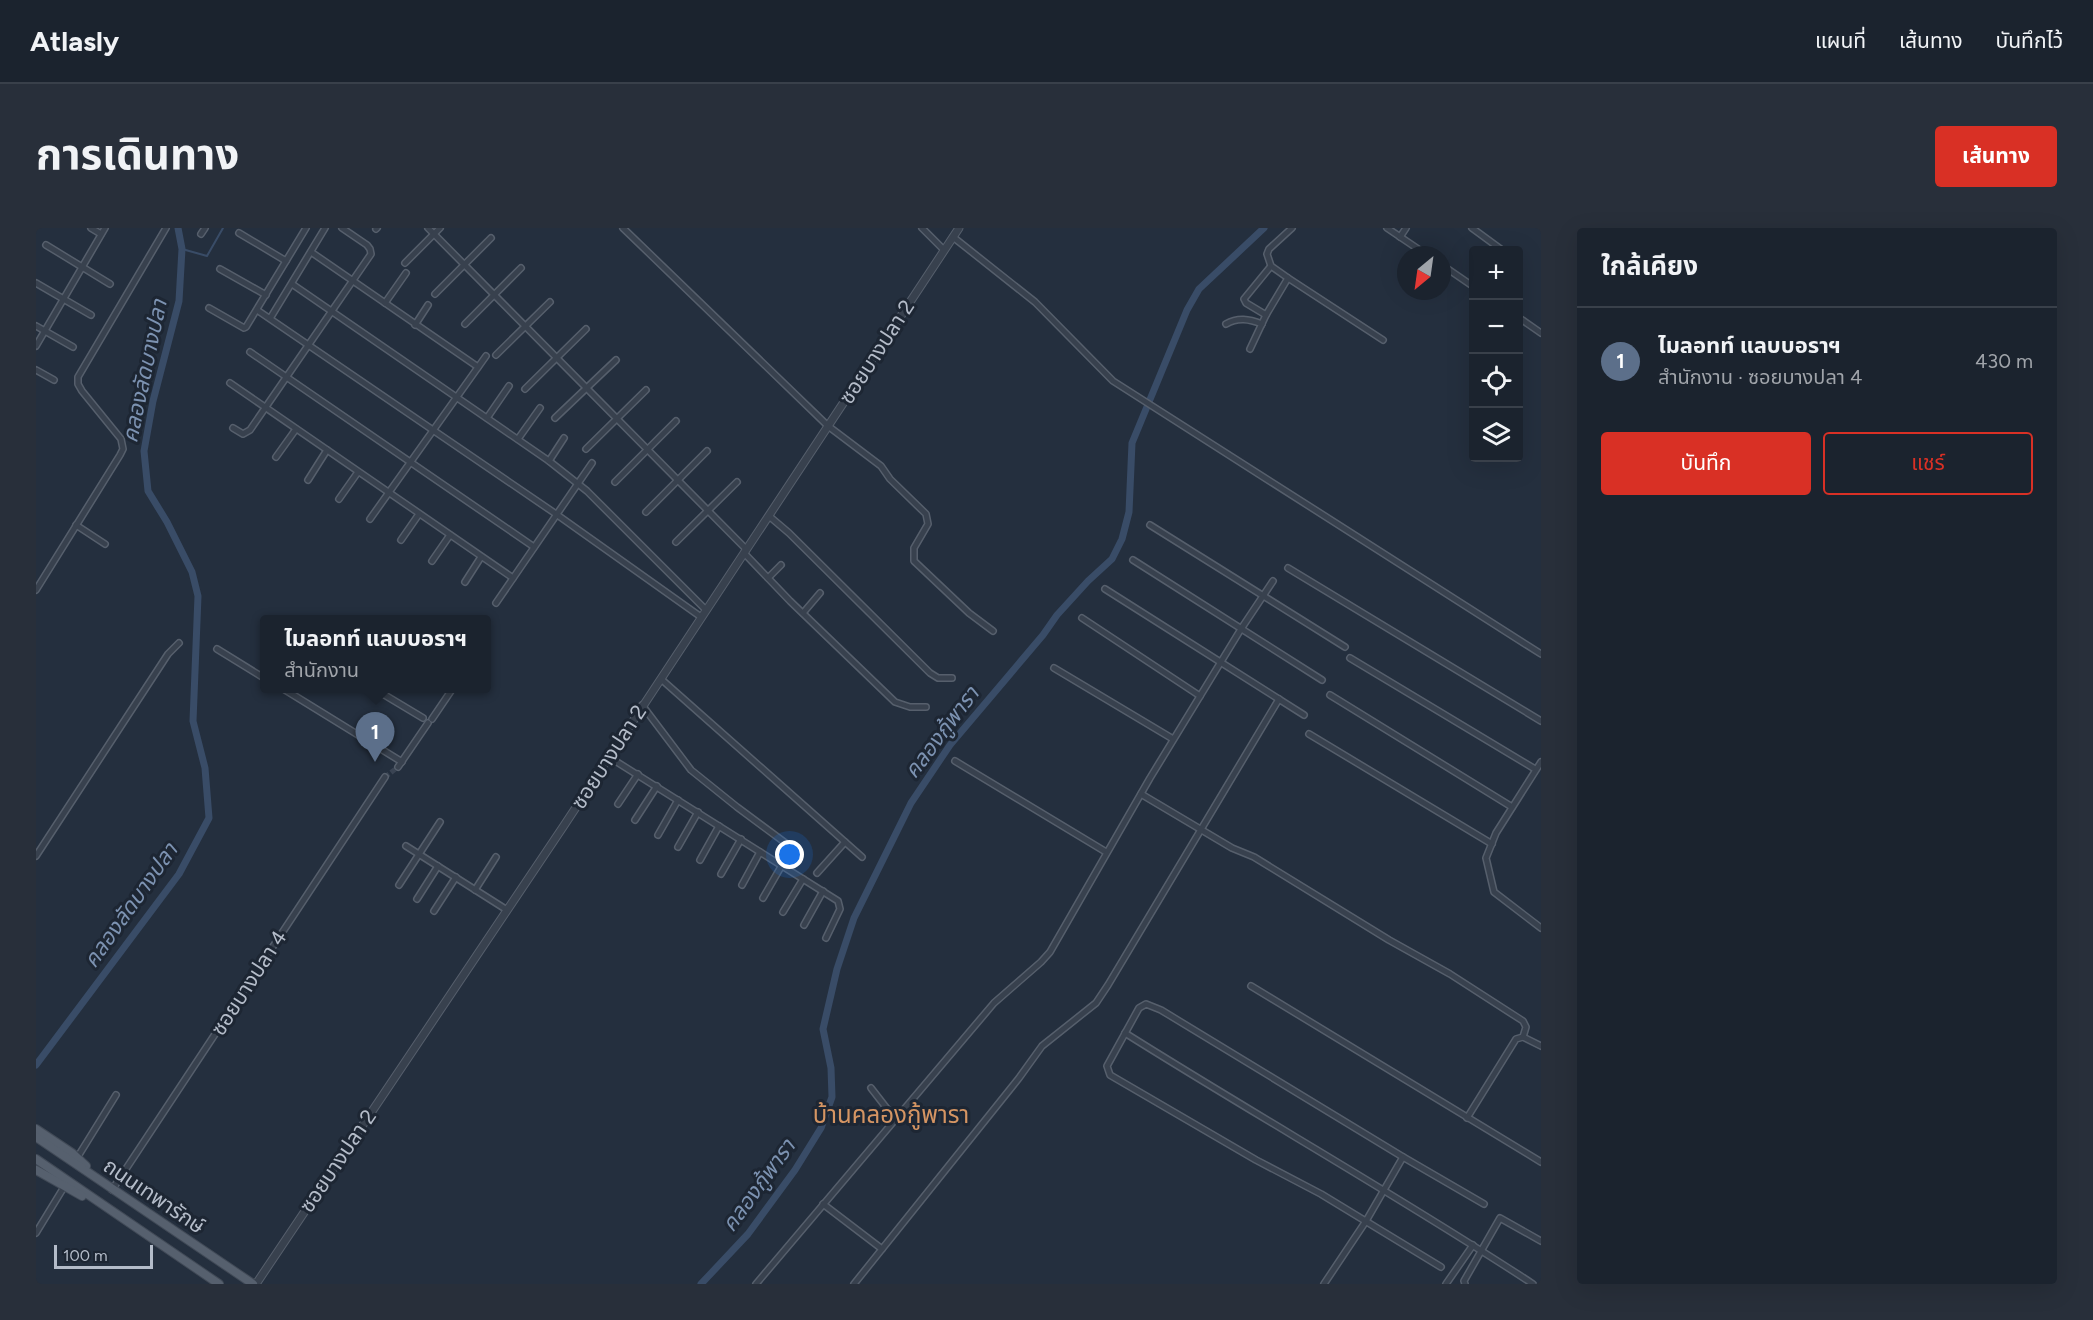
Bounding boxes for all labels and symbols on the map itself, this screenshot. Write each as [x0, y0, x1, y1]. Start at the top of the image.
north arrow [1397, 246, 1451, 300]
street label: ซอยบางปลา 2 [834, 295, 919, 408]
water label: คลองลัดบางปลา [116, 296, 173, 445]
water label: คลองกู้พารา [898, 680, 985, 783]
street label: ซอยบางปลา 2 [566, 700, 651, 813]
pin: 1 [356, 712, 394, 762]
water label: คลองลัดบางปลา [78, 837, 184, 973]
your location [775, 840, 804, 869]
street label: ซอยบางปลา 4 [205, 926, 292, 1040]
district label: บ้านคลองกู้พารา [813, 1100, 969, 1130]
street label: ซอยบางปลา 2 [294, 1104, 381, 1217]
water label: คลองกู้พารา [716, 1133, 802, 1237]
street label: ถนนเทพารักษ์ [99, 1153, 210, 1239]
scale bar [54, 1242, 153, 1270]

